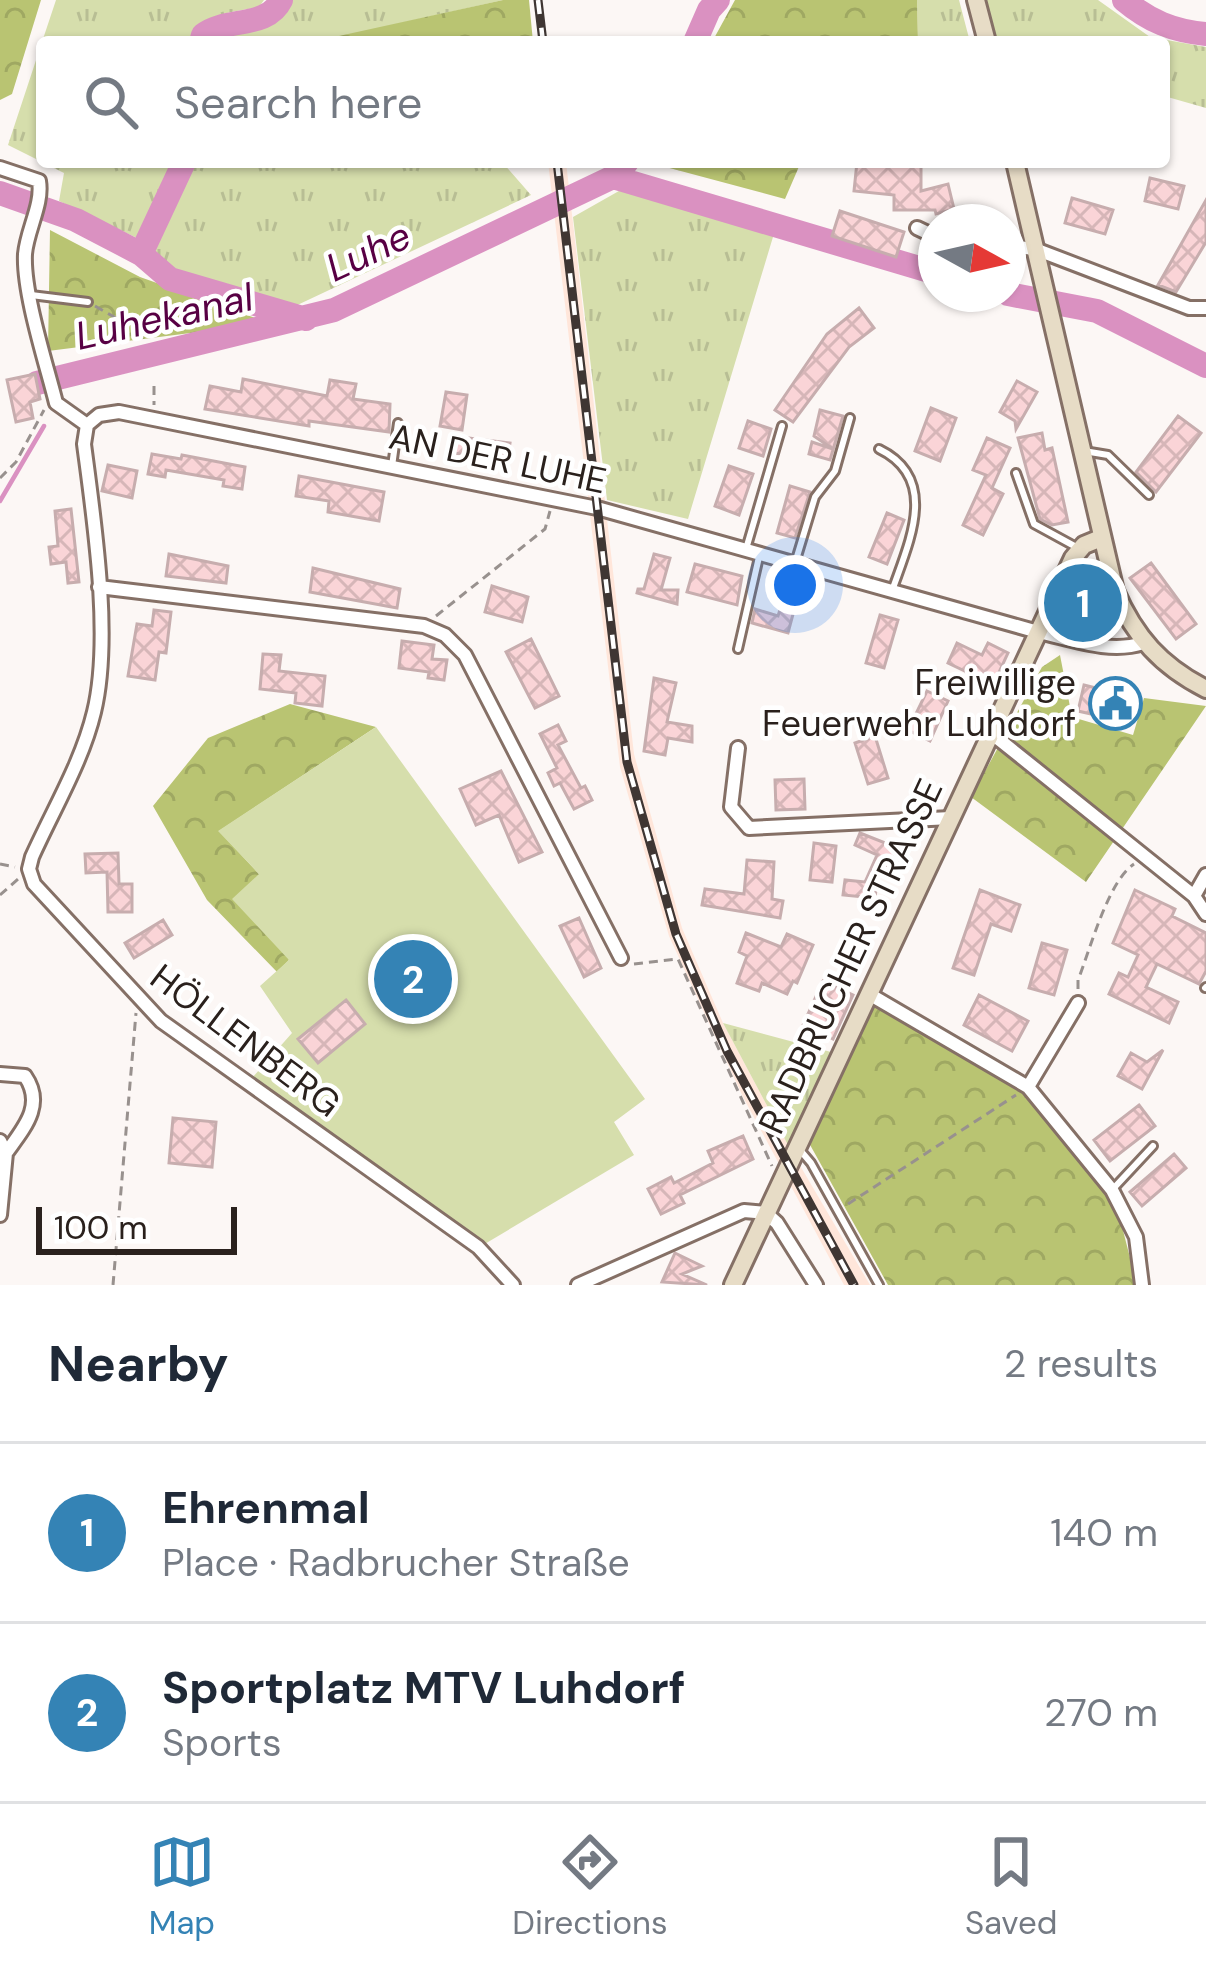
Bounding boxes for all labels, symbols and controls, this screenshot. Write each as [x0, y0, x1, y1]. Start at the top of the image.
search box [36, 36, 1170, 168]
icon: search [78, 69, 144, 135]
text: Search here [174, 73, 422, 132]
north arrow [918, 204, 1026, 312]
water label: Luhe [318, 210, 419, 293]
water label: Luhekanal [70, 271, 259, 362]
street label: AN DER LUHE [385, 413, 611, 504]
your location [765, 555, 825, 615]
pin: 1 [1044, 558, 1122, 648]
place label: Freiwillige Feuerwehr Luhdorf [762, 659, 1076, 747]
public building icon: Freiwillige Feuerwehr Luhdorf [1087, 675, 1143, 731]
street label: RADBRUCHER STRASSE [748, 771, 953, 1141]
pin: 2 [374, 934, 452, 1024]
street label: HÖLLENBERG [141, 954, 350, 1127]
scale bar [36, 1201, 237, 1254]
text: 100 m [54, 1206, 148, 1249]
text: Nearby [48, 1330, 229, 1397]
text: 2 results [1004, 1338, 1158, 1389]
text: Ehrenmal [162, 1478, 370, 1537]
text: 1 [80, 1507, 94, 1558]
text: 140 m [1050, 1507, 1158, 1558]
text: Place · Radbrucher Straße [162, 1537, 630, 1588]
text: Sportplatz MTV Luhdorf [162, 1658, 685, 1717]
text: 2 [76, 1687, 98, 1738]
text: 270 m [1044, 1687, 1158, 1738]
text: Sports [162, 1717, 281, 1768]
tab: Map [149, 1829, 215, 1944]
tab: Directions [512, 1829, 668, 1944]
tab: Saved [965, 1829, 1057, 1944]

